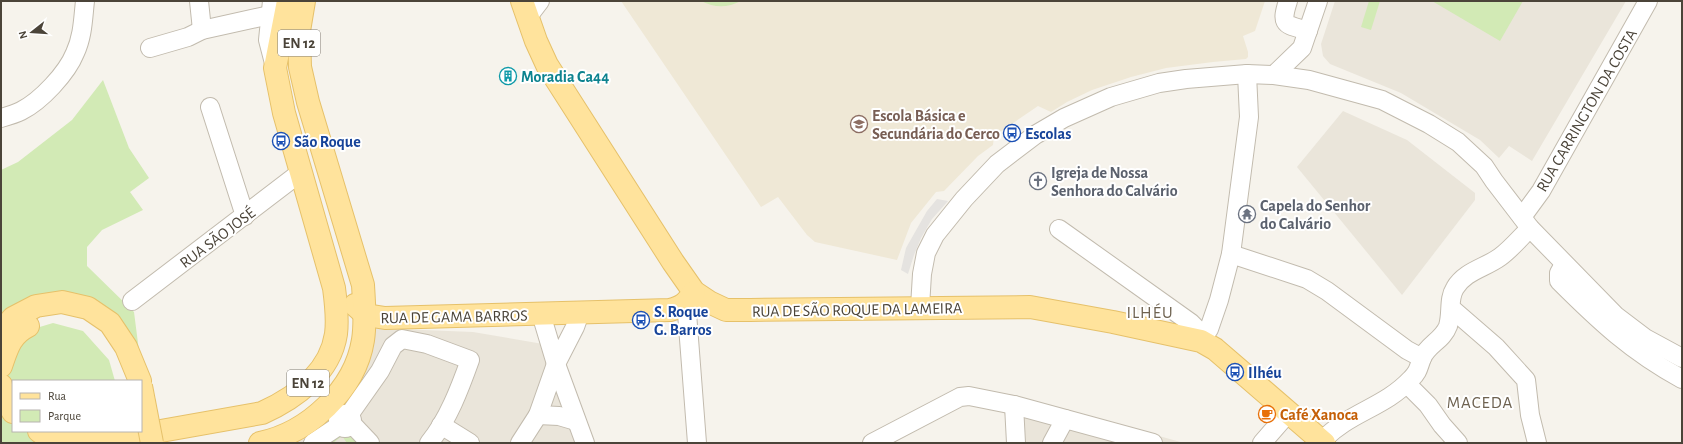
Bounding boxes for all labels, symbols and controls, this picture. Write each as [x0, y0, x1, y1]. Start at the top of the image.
north arrow [12, 12, 52, 52]
street label: RUA CARRINGTON DA COSTA [1534, 26, 1640, 195]
text: N [17, 30, 29, 40]
road number: EN 12 [278, 30, 320, 56]
building icon: Moradia Ca44 [498, 66, 518, 86]
place label: Moradia Ca44 [521, 69, 609, 85]
place label: Escola Básica e Secundária do Cerco [872, 108, 1000, 142]
school or university icon: Escola Básica e Secundária do Cerco [849, 114, 869, 134]
bus stop icon: Escolas [1002, 123, 1022, 143]
place label: Escolas [1025, 126, 1071, 142]
bus stop icon: São Roque [271, 131, 291, 151]
place label: São Roque [294, 134, 361, 150]
place label: Igreja de Nossa Senhora do Calvário [1051, 165, 1178, 199]
church icon: Igreja de Nossa Senhora do Calvário [1028, 171, 1048, 191]
place label: Capela do Senhor do Calvário [1260, 198, 1371, 232]
street label: RUA SÃO JOSÉ [176, 203, 258, 271]
temple icon: Capela do Senhor do Calvário [1237, 204, 1257, 224]
street label: RUA DE SÃO ROQUE DA LAMEIRA [752, 298, 962, 321]
district label: ILHÉU [1126, 303, 1174, 321]
place label: S. Roque G. Barros [654, 304, 712, 338]
street label: RUA DE GAMA BARROS [380, 308, 528, 326]
bus stop icon: S. Roque G. Barros [631, 310, 651, 330]
bus stop icon: Ilhéu [1225, 362, 1245, 382]
place label: Ilhéu [1248, 365, 1282, 381]
road number: EN 12 [287, 370, 329, 396]
legend [12, 380, 142, 432]
text: Rua [48, 390, 67, 402]
district label: MACEDA [1447, 394, 1513, 411]
cafe icon: Café Xanoca [1257, 404, 1277, 424]
place label: Café Xanoca [1280, 407, 1359, 423]
text: Parque [48, 410, 81, 422]

